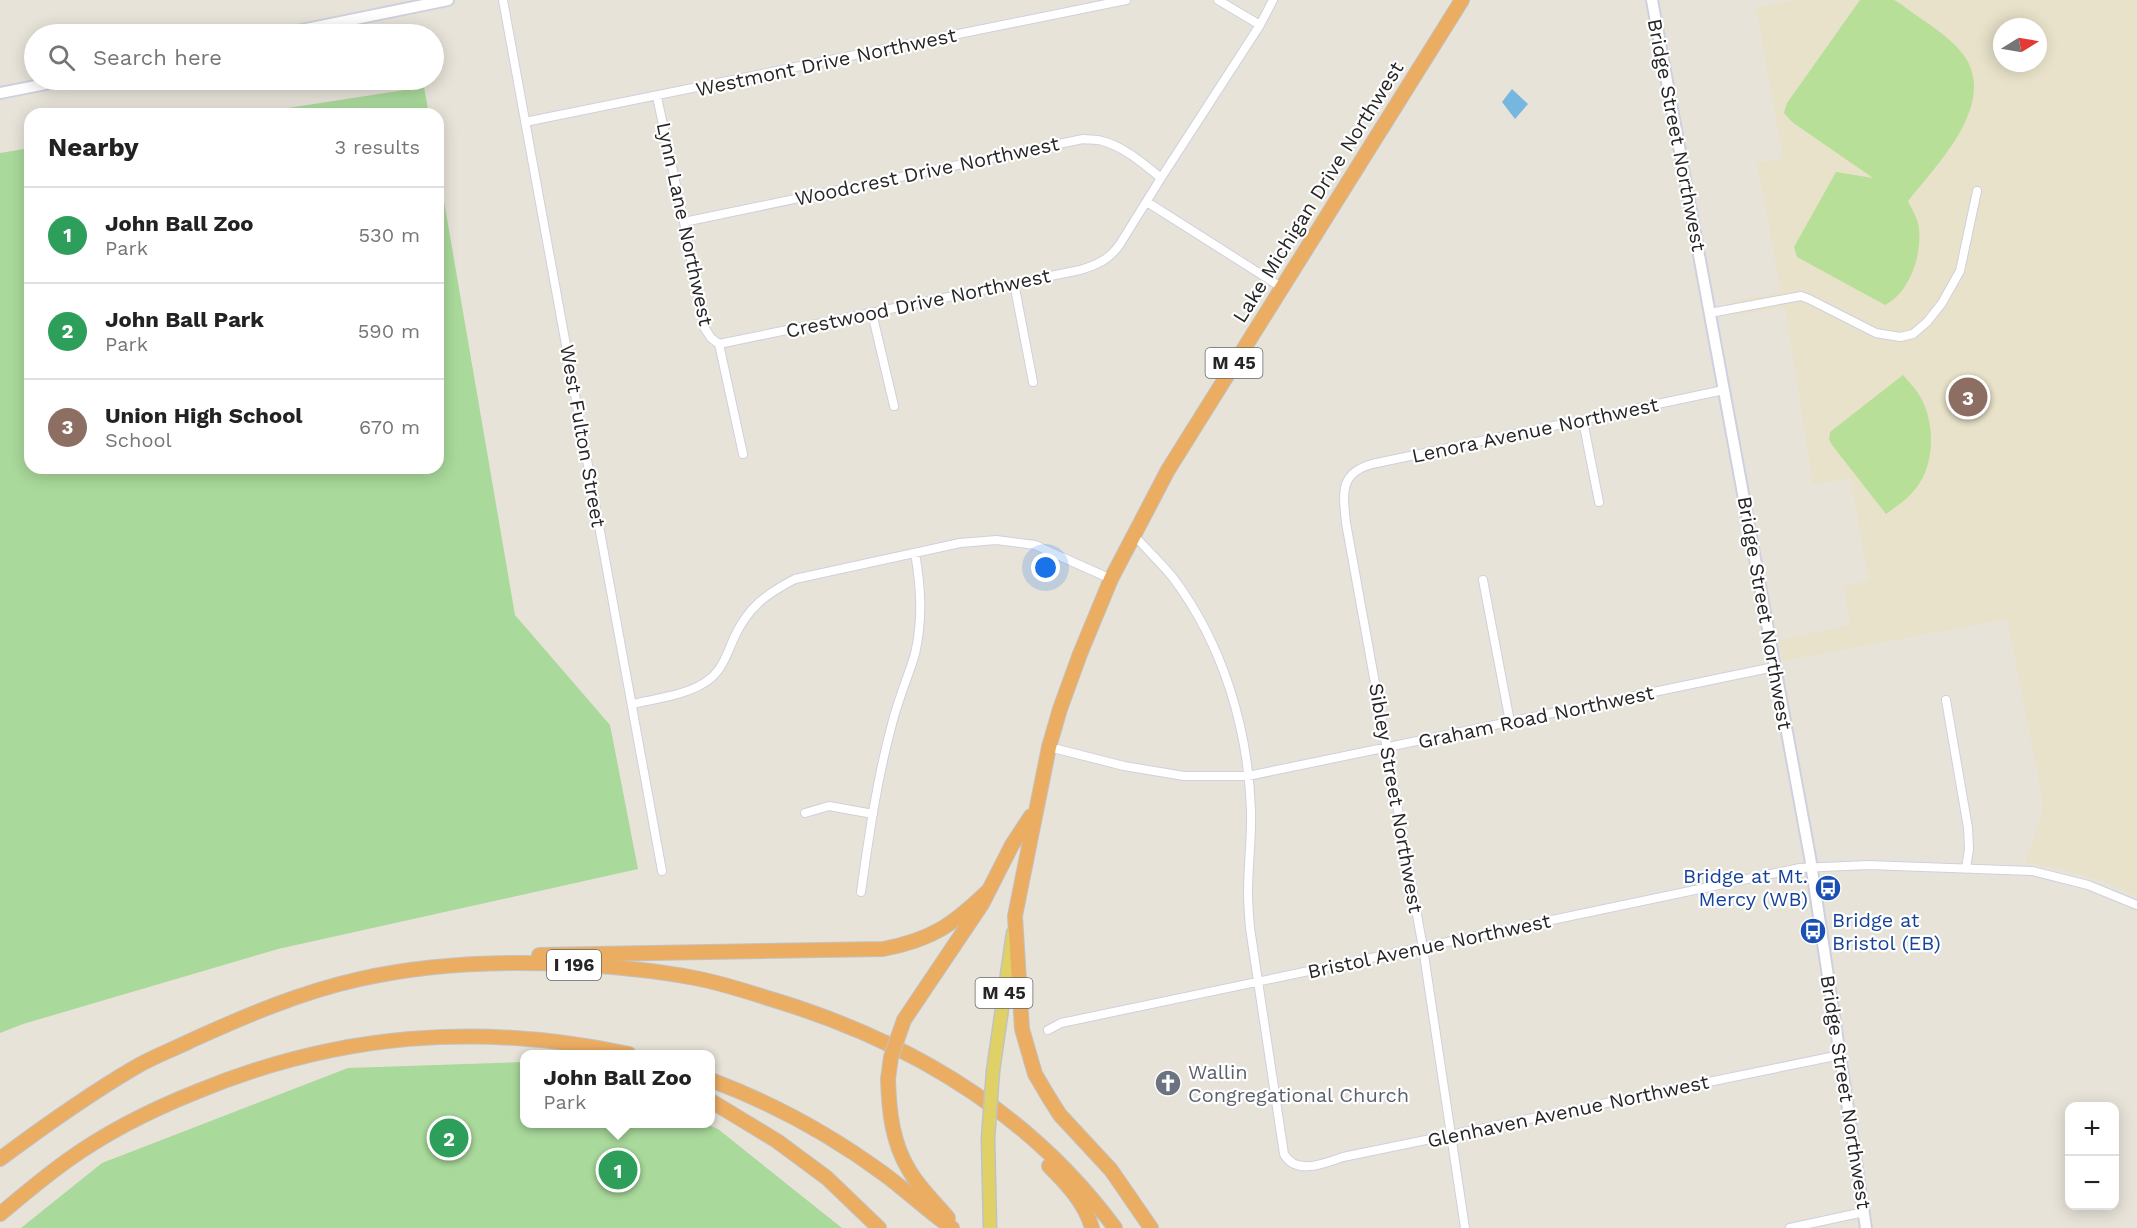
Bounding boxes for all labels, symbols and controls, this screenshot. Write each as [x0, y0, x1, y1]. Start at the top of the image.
street label: Bridge Street Northwest [1643, 17, 1711, 254]
north arrow [1993, 18, 2047, 72]
street label: Westmont Drive Northwest [694, 23, 959, 101]
search box [24, 24, 444, 90]
icon: search [45, 41, 78, 74]
text: Search here [93, 45, 222, 70]
street label: Lake Michigan Drive Northwest [1227, 57, 1409, 327]
street label: Lynn Lane Northwest [652, 120, 718, 329]
street label: Woodcrest Drive Northwest [793, 131, 1062, 211]
text: Nearby [48, 132, 139, 162]
text: 3 results [335, 135, 420, 159]
text: John Ball Zoo [105, 211, 254, 236]
text: 1 [63, 223, 72, 247]
text: 530 m [358, 223, 420, 247]
text: Park [105, 236, 148, 260]
street label: Crestwood Drive Northwest [784, 263, 1053, 343]
text: John Ball Park [105, 307, 264, 332]
text: 2 [62, 319, 73, 343]
text: 590 m [358, 319, 420, 343]
text: Park [105, 332, 148, 356]
street label: West Fulton Street [555, 343, 611, 530]
road number: M 45 [1206, 348, 1262, 378]
pin: 3 [1948, 374, 1988, 420]
street label: Lenora Avenue Northwest [1410, 392, 1661, 468]
text: Union High School [105, 403, 303, 428]
text: 3 [62, 415, 73, 439]
text: 670 m [359, 415, 420, 439]
text: School [105, 428, 172, 452]
street label: Bridge Street Northwest [1733, 494, 1797, 732]
your location [1031, 553, 1060, 582]
street label: Graham Road Northwest [1416, 680, 1657, 754]
street label: Sibley Street Northwest [1364, 681, 1428, 915]
place label: Bridge at Mt. Mercy (WB) [1683, 864, 1808, 911]
bus stop icon: Bridge at Mt. Mercy (WB) [1813, 873, 1843, 903]
street label: Bristol Avenue Northwest [1305, 908, 1553, 984]
place label: Bridge at Bristol (EB) [1832, 908, 1941, 955]
bus stop icon: Bridge at Bristol (EB) [1798, 916, 1828, 946]
road number: I 196 [547, 950, 601, 980]
street label: Bridge Street Northwest [1816, 973, 1876, 1211]
road number: M 45 [976, 978, 1032, 1008]
popup [520, 1050, 715, 1128]
place label: Wallin Congregational Church [1188, 1060, 1409, 1107]
text: John Ball Zoo [543, 1065, 692, 1090]
church icon: Wallin Congregational Church [1153, 1068, 1183, 1098]
street label: Glenhaven Avenue Northwest [1425, 1069, 1712, 1153]
text: Park [543, 1090, 586, 1114]
map controls [2065, 1102, 2119, 1210]
button: + [2065, 1102, 2119, 1156]
pin: 2 [430, 1116, 468, 1160]
pin: 1 [598, 1148, 638, 1192]
button: − [2065, 1156, 2119, 1210]

